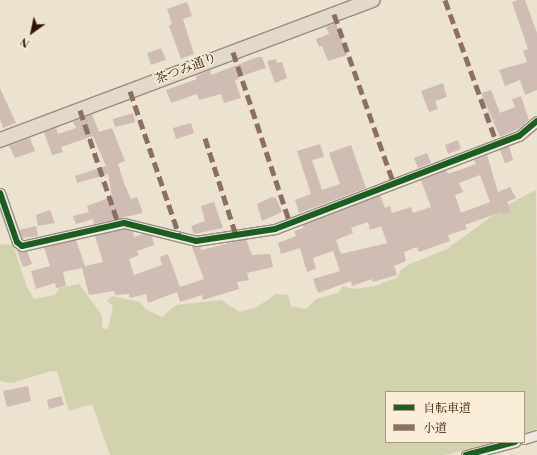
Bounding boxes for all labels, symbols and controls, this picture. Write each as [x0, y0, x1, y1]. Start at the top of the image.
north arrow [12, 12, 52, 52]
text: N [18, 34, 33, 50]
street label: 茶つみ通り [153, 50, 219, 88]
legend [385, 391, 525, 443]
text: 自転車道 [423, 401, 471, 416]
text: 小道 [423, 421, 447, 436]

